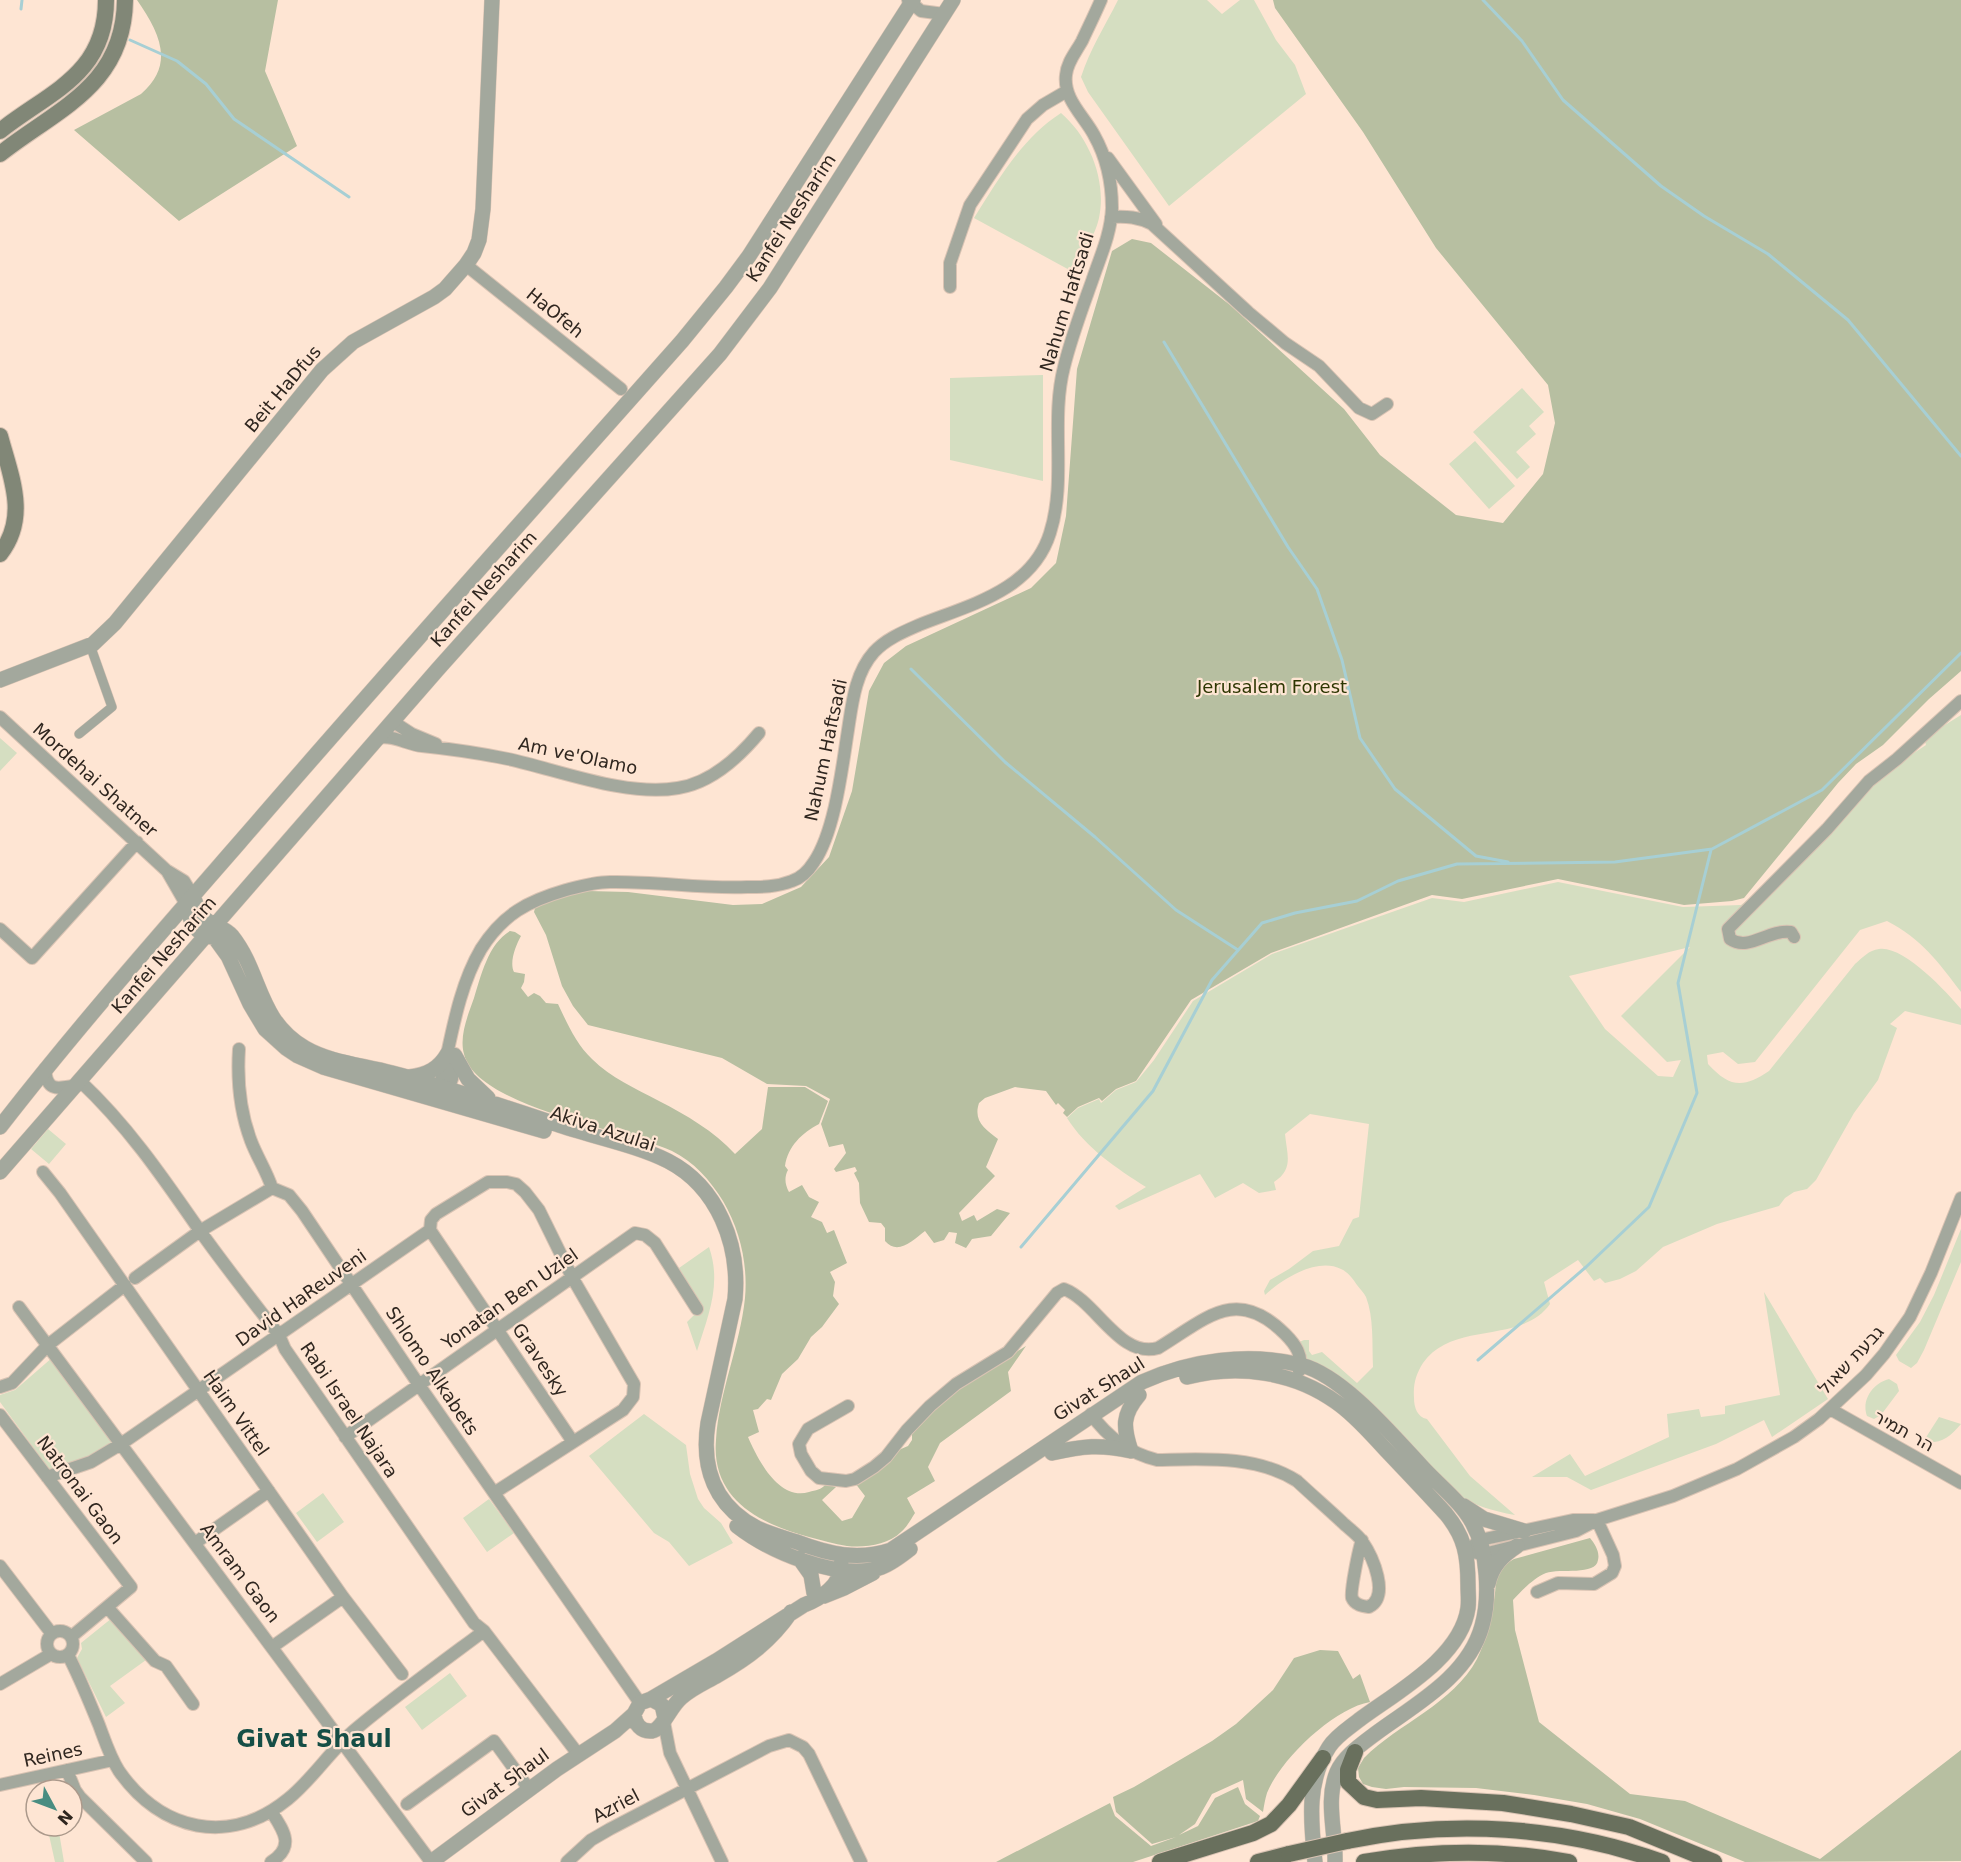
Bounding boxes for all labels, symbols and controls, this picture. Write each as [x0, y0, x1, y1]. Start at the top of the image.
street label: Kanfei Nesharim [741, 150, 840, 286]
street label: Nahum Haftsadi [1035, 229, 1098, 374]
street label: HaOfeh [522, 283, 588, 342]
street label: Beit HaDfus [240, 341, 325, 436]
street label: Kanfei Nesharim [426, 527, 541, 651]
park label: Jerusalem Forest [1196, 676, 1347, 697]
street label: Nahum Haftsadi [800, 677, 851, 823]
street label: Mordehai Shatner [29, 718, 162, 841]
street label: Am ve'Olamo [517, 733, 639, 778]
street label: Kanfei Nesharim [107, 892, 220, 1018]
street label: Akiva Azulai [548, 1102, 658, 1155]
street label: Yonatan Ben Uziel [437, 1244, 582, 1354]
street label: David HaReuveni [231, 1245, 370, 1351]
street label: Shlomo Alkabets [382, 1302, 483, 1439]
street label: Gravesky [508, 1319, 573, 1401]
street label: גבעת שאול [1813, 1321, 1888, 1398]
street label: Rabi Israel Najara [296, 1338, 403, 1482]
street label: Givat Shaul [1049, 1352, 1148, 1425]
street label: Haim Vittel [199, 1366, 274, 1460]
street label: הר תמיר [1870, 1405, 1938, 1456]
street label: Natronai Gaon [33, 1431, 128, 1548]
street label: Amram Gaon [196, 1519, 285, 1627]
district label: Givat Shaul [236, 1725, 392, 1753]
street label: Reines [22, 1738, 84, 1771]
street label: Givat Shaul [457, 1744, 553, 1822]
north arrow [24, 1778, 84, 1838]
street label: Azriel [589, 1784, 643, 1827]
text: N [53, 1806, 77, 1829]

